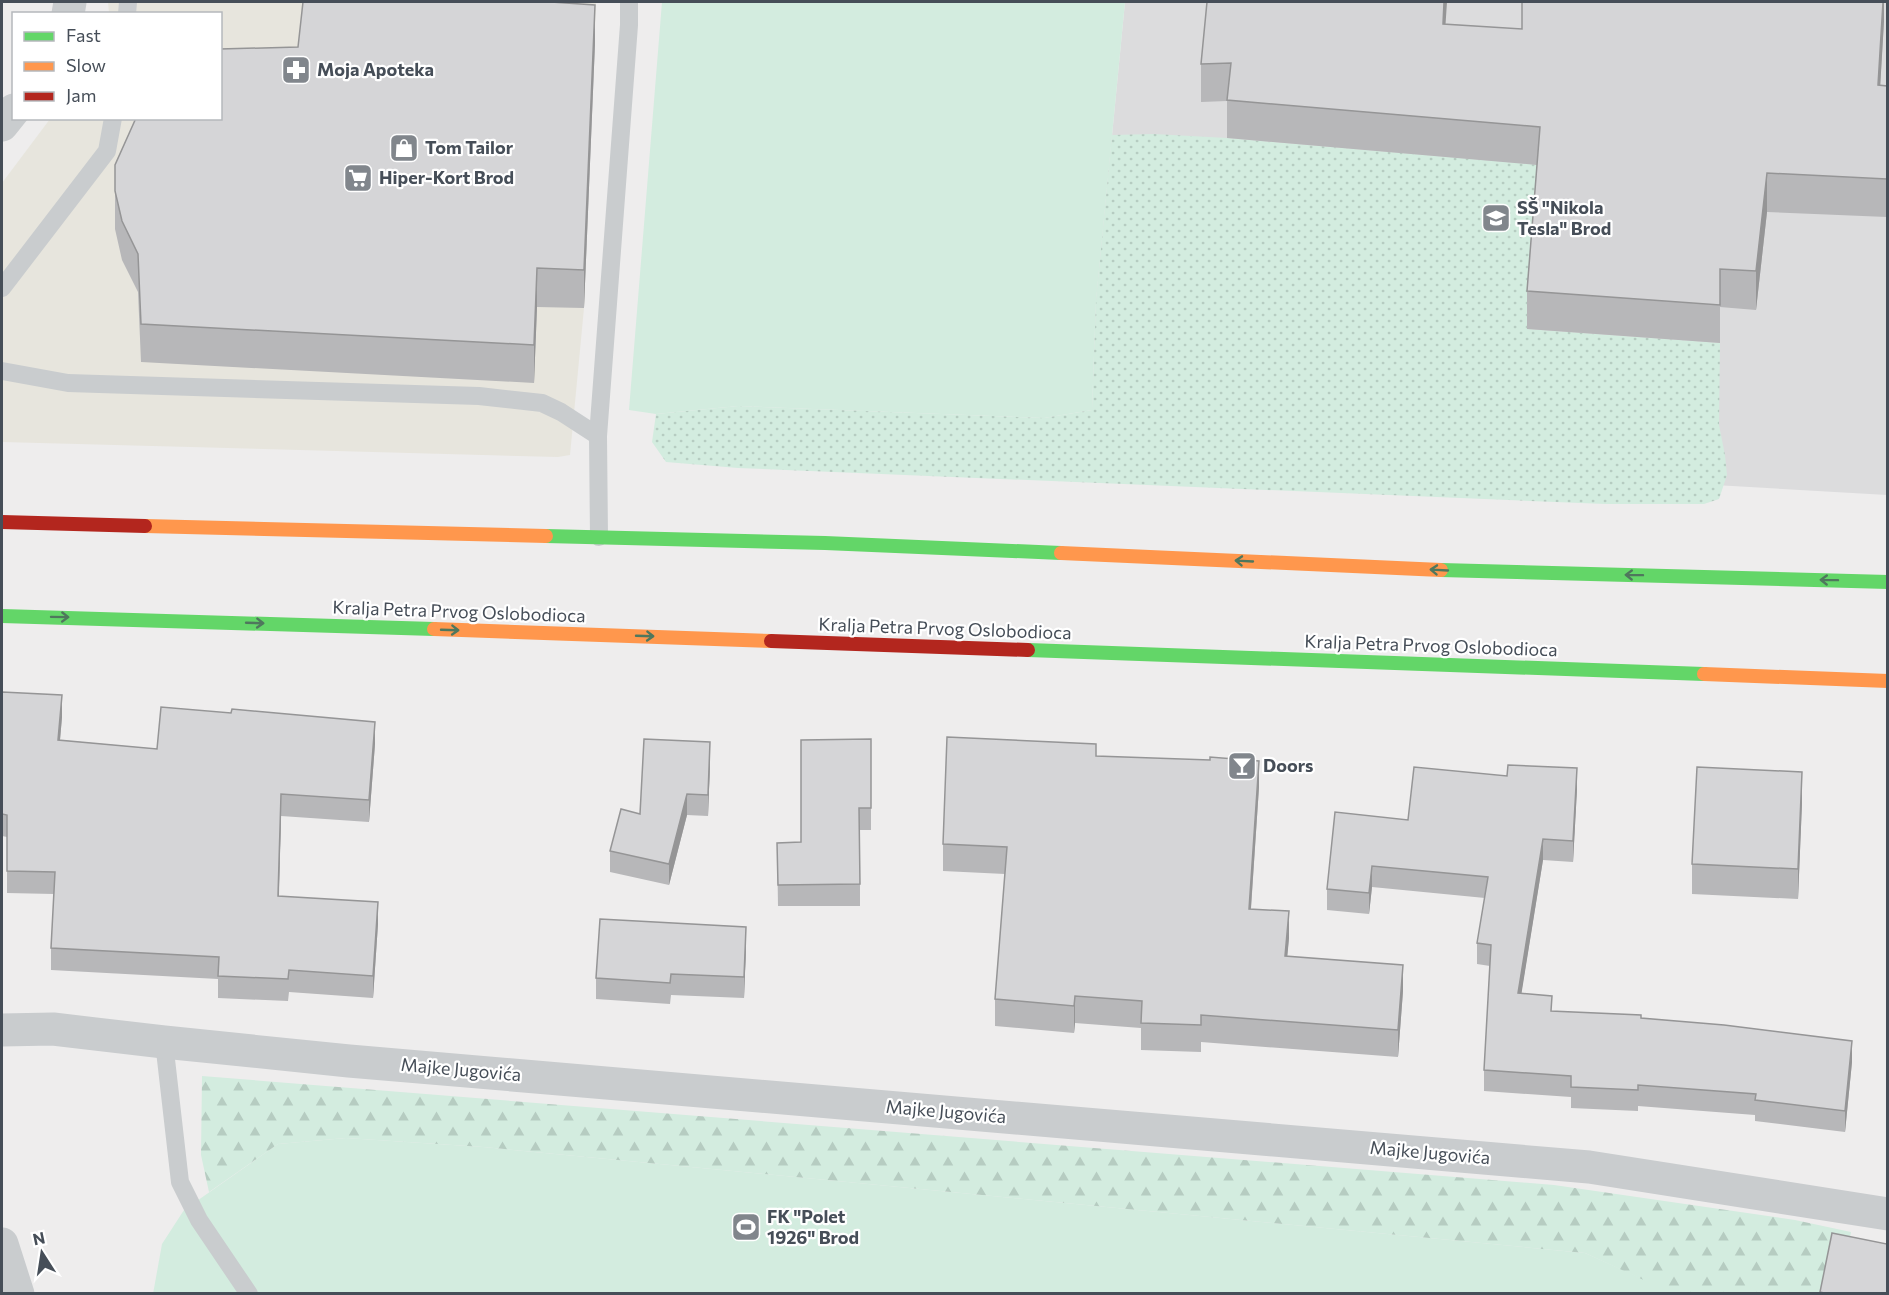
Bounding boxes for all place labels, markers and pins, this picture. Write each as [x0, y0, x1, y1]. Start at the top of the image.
pharmacy icon: Moja Apoteka [280, 54, 312, 86]
place label: Moja Apoteka [317, 58, 434, 80]
shop icon: Tom Tailor [388, 132, 420, 164]
place label: Tom Tailor [425, 136, 514, 158]
supermarket icon: Hiper-Kort Brod [342, 162, 374, 194]
place label: Hiper-Kort Brod [379, 166, 514, 188]
place label: SŠ "Nikola Tesla" Brod [1517, 196, 1611, 239]
school or university icon: SŠ "Nikola Tesla" Brod [1480, 202, 1512, 234]
bar icon: Doors [1226, 750, 1258, 782]
place label: Doors [1263, 754, 1313, 776]
place label: FK "Polet 1926" Brod [767, 1205, 859, 1248]
sports icon: FK "Polet 1926" Brod [730, 1211, 762, 1243]

